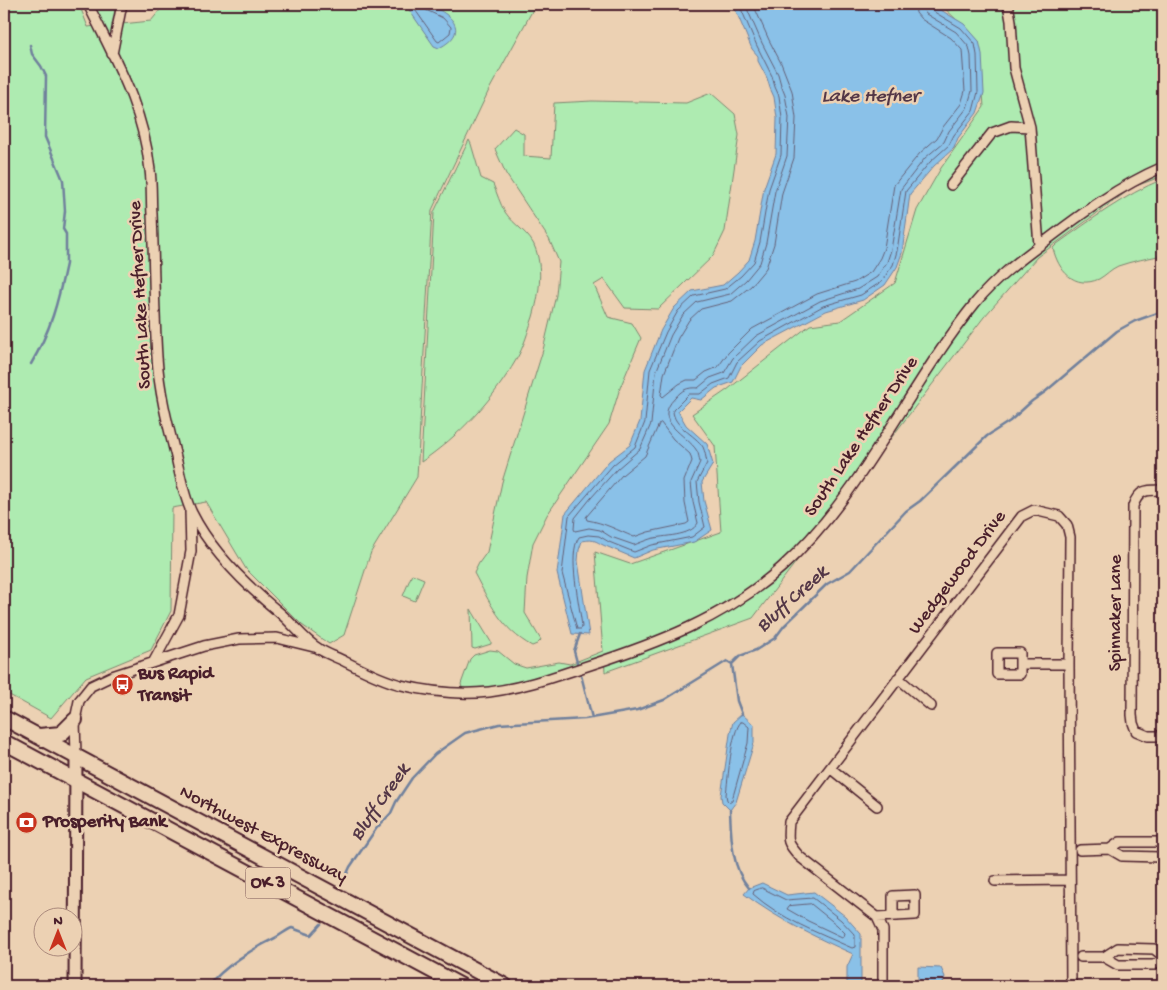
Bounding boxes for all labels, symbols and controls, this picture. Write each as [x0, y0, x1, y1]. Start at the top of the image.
water label: Lake Hefner [821, 86, 923, 109]
street label: South Lake Hefner Drive [125, 200, 157, 390]
street label: South Lake Hefner Drive [800, 352, 924, 521]
street label: Wedgewood Drive [904, 506, 1012, 640]
street label: Spinnaker Lane [1105, 554, 1128, 671]
water label: Bluff Creek [752, 560, 835, 638]
place label: Bus Rapid Transit [136, 663, 215, 708]
bus stop icon: Bus Rapid Transit [110, 673, 134, 697]
water label: Bluff Creek [346, 758, 417, 846]
street label: Northwest Expressway [175, 781, 352, 889]
bank icon: Prosperity Bank [15, 810, 39, 834]
place label: Prosperity Bank [42, 811, 169, 834]
road number: OK 3 [246, 868, 290, 898]
north arrow [32, 908, 82, 958]
text: N [53, 913, 63, 930]

